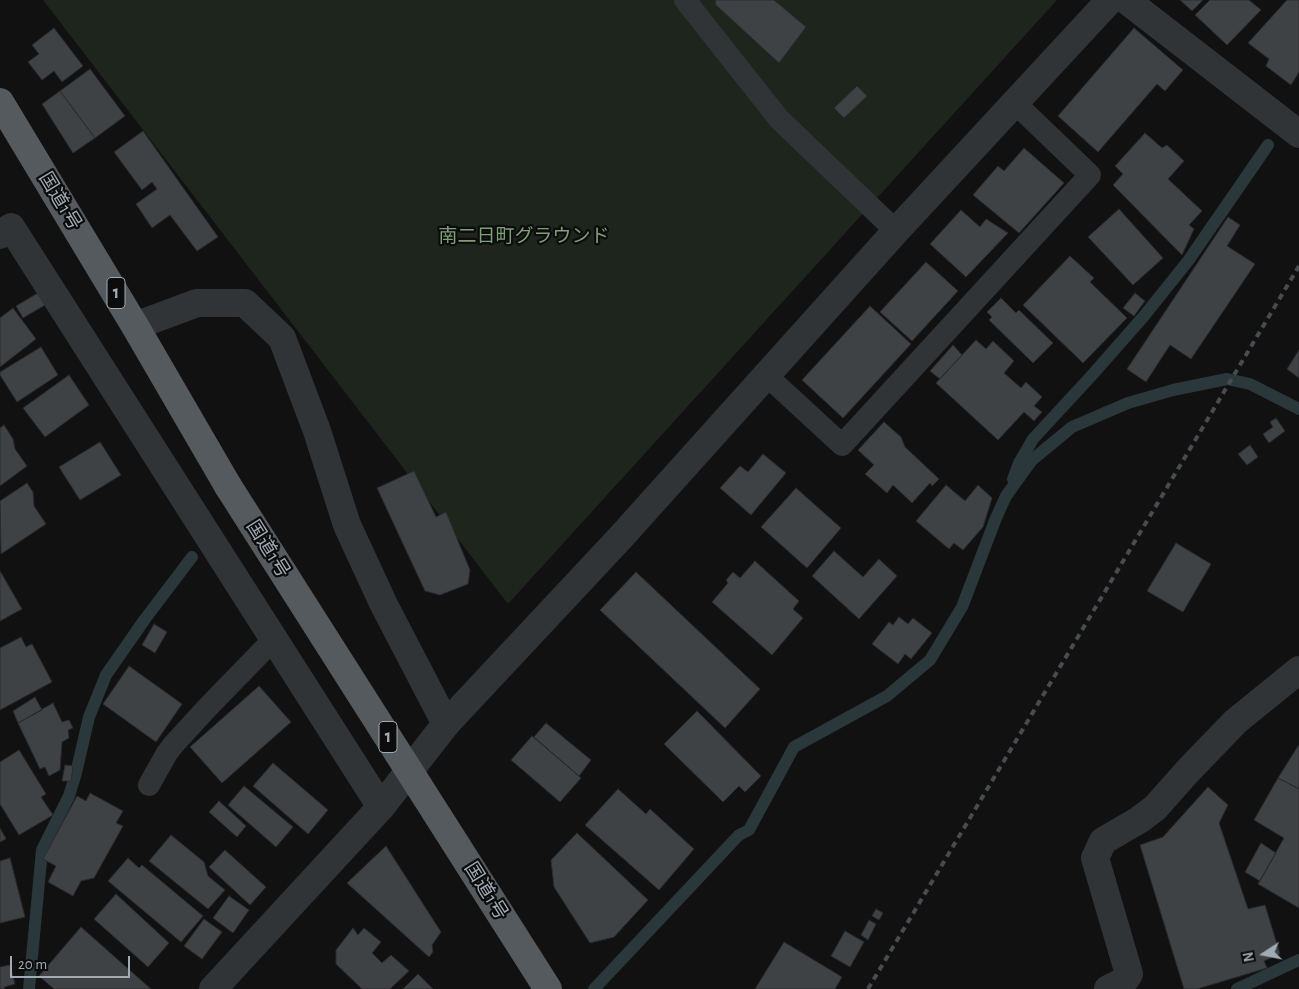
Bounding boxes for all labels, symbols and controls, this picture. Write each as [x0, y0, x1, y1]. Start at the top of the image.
street label: 国道1号 [34, 168, 86, 234]
park label: 南二日町グラウンド [439, 225, 609, 247]
road number: 1 [107, 278, 125, 308]
street label: 国道1号 [241, 516, 295, 582]
road number: 1 [379, 722, 397, 752]
street label: 国道1号 [459, 858, 513, 924]
north arrow [1239, 929, 1289, 979]
scale bar [12, 946, 132, 978]
text: N [1241, 951, 1257, 963]
text: 20 m [18, 957, 47, 972]

